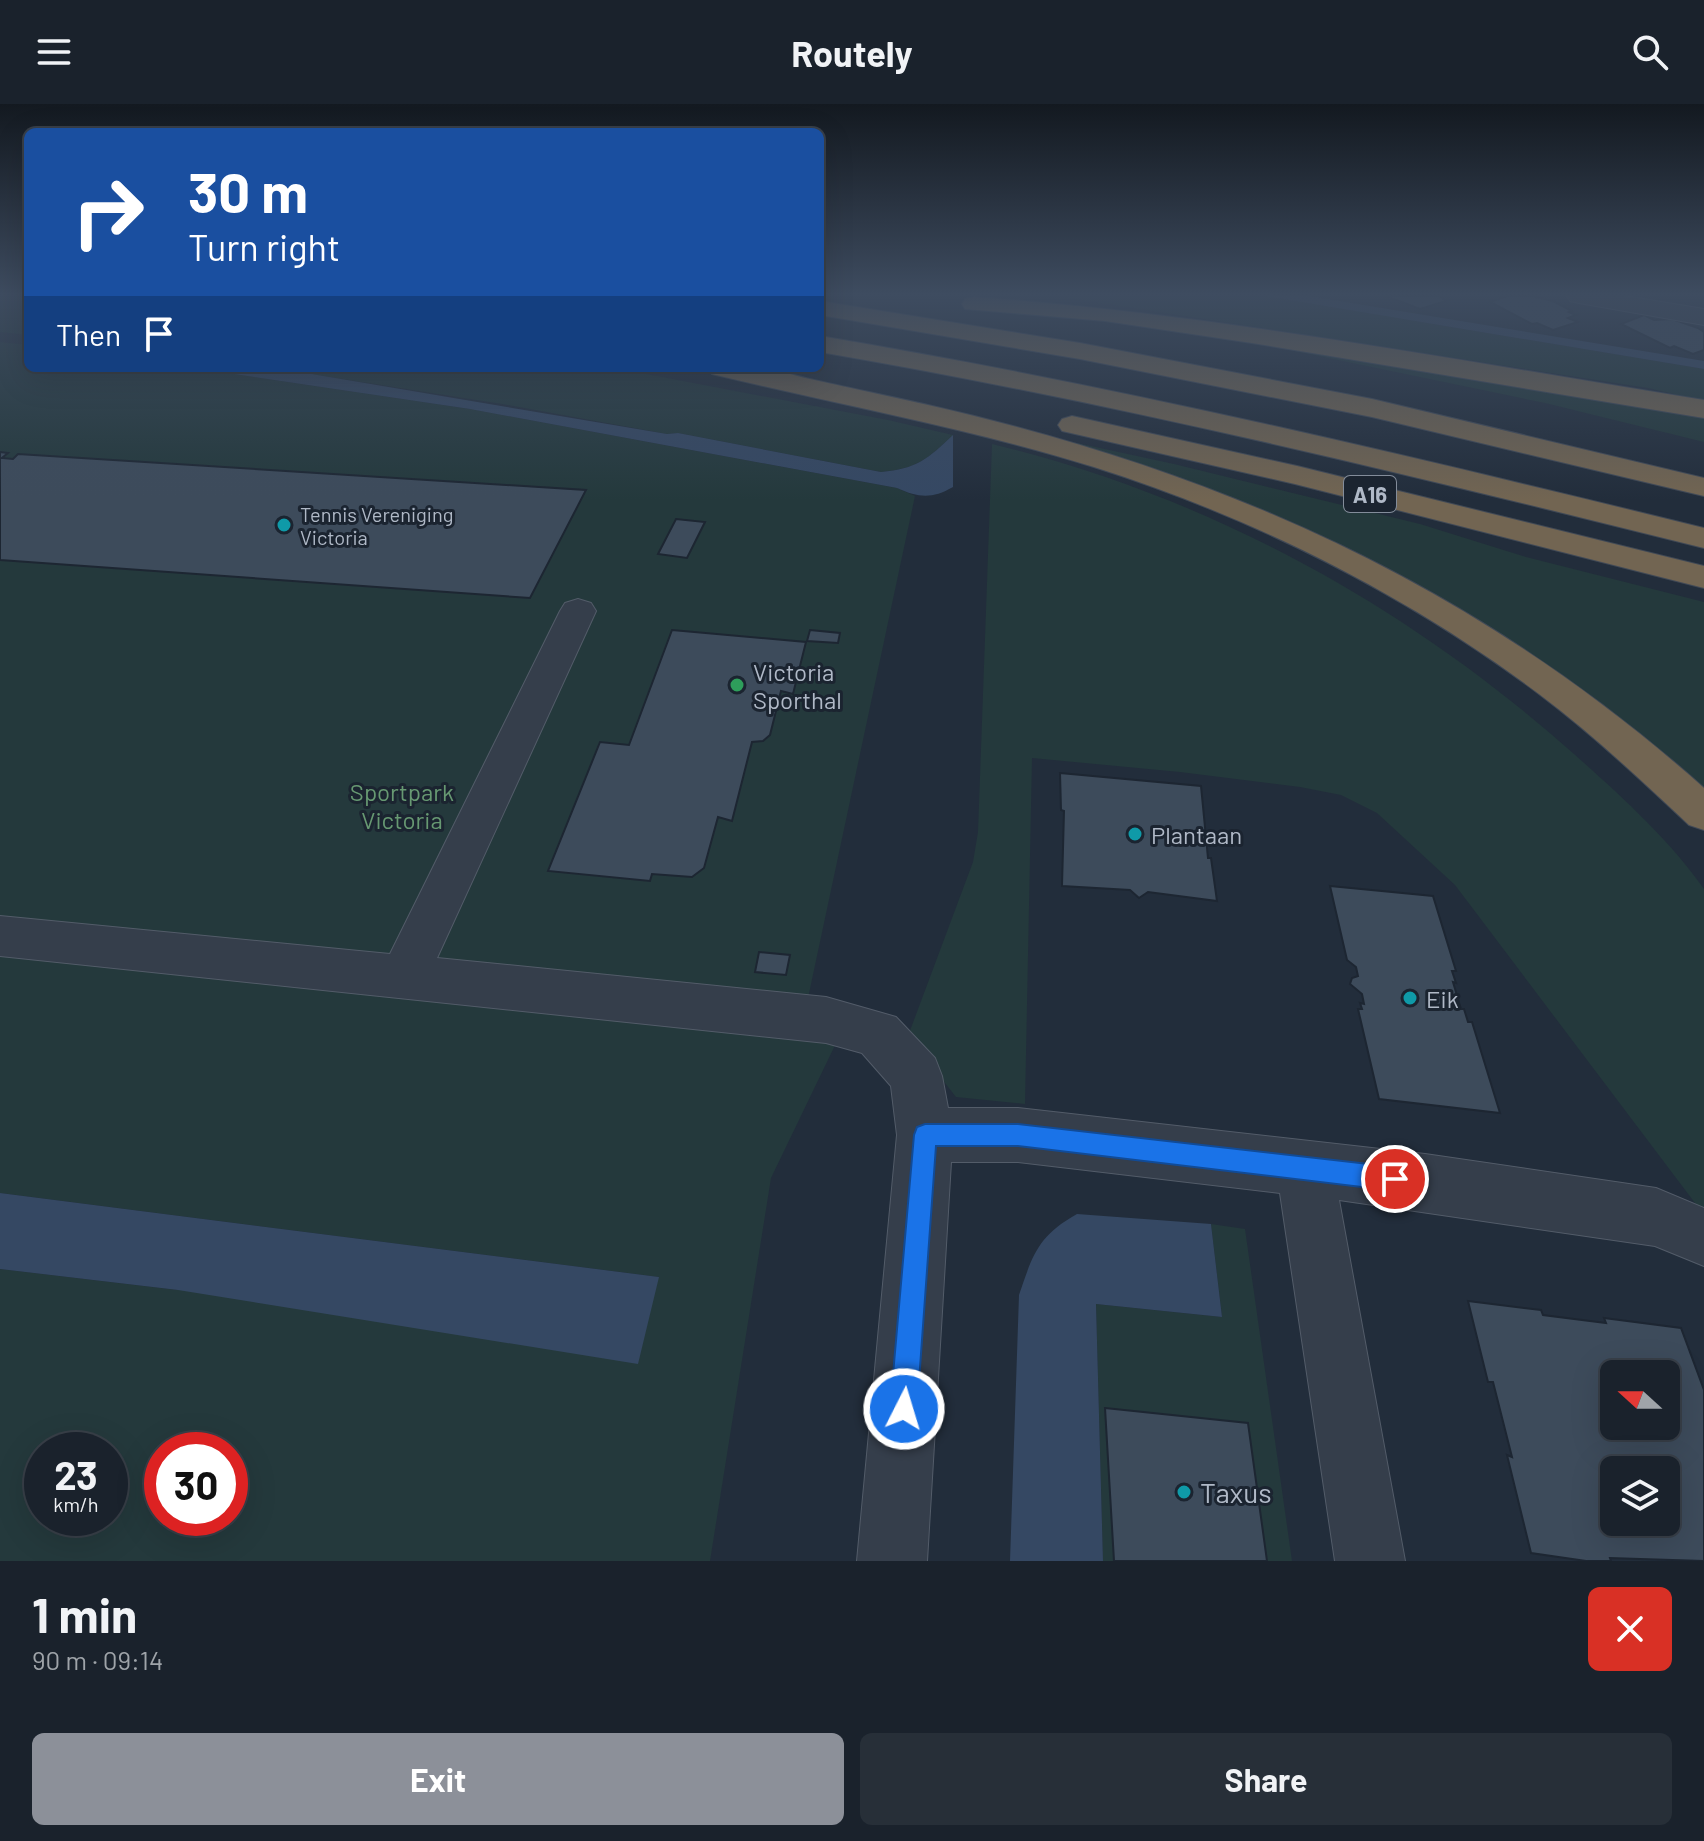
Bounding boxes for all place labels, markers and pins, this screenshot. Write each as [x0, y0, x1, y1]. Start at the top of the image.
place label: Tennis Vereniging Victoria [300, 502, 453, 549]
marker: Tennis Vereniging Victoria [275, 516, 293, 534]
place label: Victoria Sporthal [753, 657, 842, 714]
marker: Victoria Sporthal [728, 676, 746, 694]
place label: Plantaan [1151, 820, 1242, 849]
marker: Plantaan [1126, 825, 1144, 843]
place label: Eik [1426, 984, 1459, 1013]
marker: Eik [1401, 989, 1419, 1007]
pin [1361, 1145, 1429, 1213]
place label: Taxus [1200, 1475, 1272, 1509]
marker: Taxus [1175, 1483, 1193, 1501]

